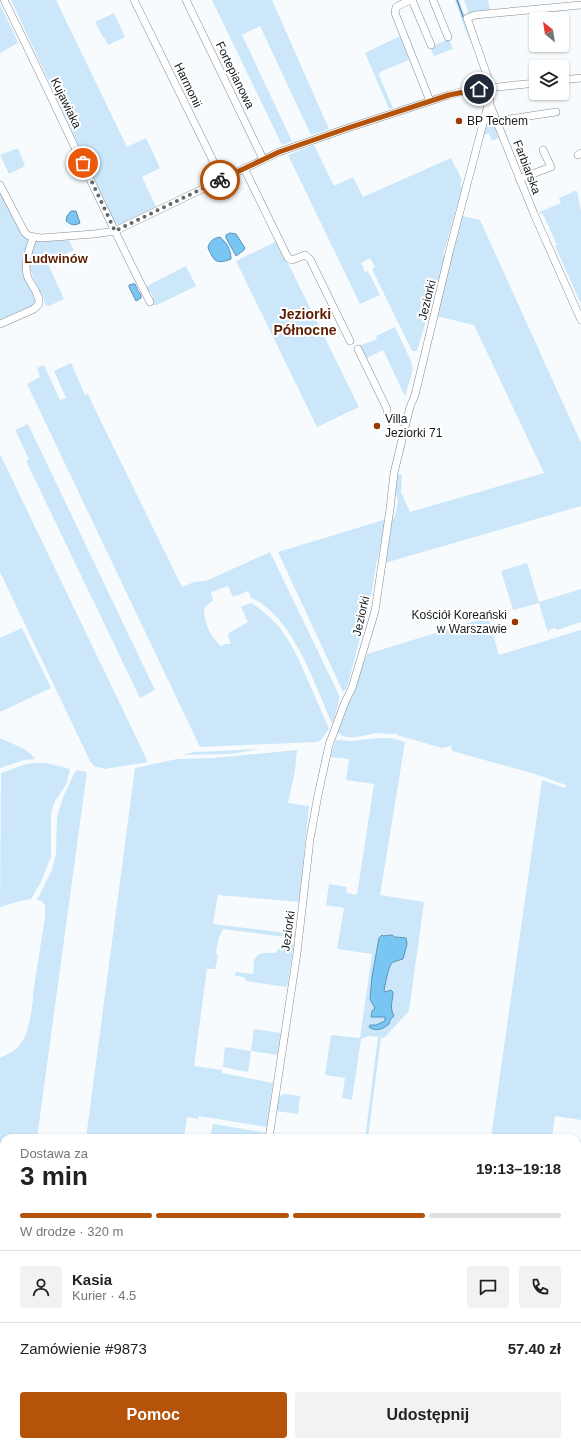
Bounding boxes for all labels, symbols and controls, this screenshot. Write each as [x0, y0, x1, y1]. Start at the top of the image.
north arrow [529, 12, 569, 52]
map controls [529, 12, 569, 100]
street label: Fortepianowa [213, 39, 257, 111]
street label: Harmonii [171, 60, 205, 110]
button: layers [529, 60, 569, 100]
pin [462, 72, 496, 106]
street label: Kujawiaka [48, 75, 84, 131]
icon: home [468, 78, 490, 100]
place label: BP Techem [467, 114, 528, 128]
marker: BP Techem [454, 116, 464, 126]
street label: Farbiarska [510, 138, 544, 196]
pin [66, 146, 100, 180]
icon: bag [72, 152, 94, 174]
courier [200, 160, 240, 200]
icon: bike [209, 169, 231, 191]
district label: Ludwinów [24, 251, 89, 266]
street label: Jeziorki [415, 279, 439, 321]
district label: Jeziorki Północne [273, 306, 337, 338]
place label: Villa Jeziorki 71 [385, 412, 443, 440]
marker: Villa Jeziorki 71 [372, 421, 382, 431]
street label: Jeziorki [350, 595, 372, 637]
place label: Kościół Koreański w Warszawie [412, 608, 507, 636]
marker: Kościół Koreański w Warszawie [510, 617, 520, 627]
street label: Jeziorki [278, 910, 298, 952]
text: Dostawa za [20, 1146, 88, 1161]
text: 19:13–19:18 [476, 1160, 561, 1177]
text: 3 min [20, 1161, 88, 1191]
text: W drodze · 320 m [20, 1224, 123, 1239]
button: person [20, 1266, 62, 1308]
button: chat [467, 1266, 509, 1308]
button: phone [519, 1266, 561, 1308]
text: Kasia [72, 1271, 112, 1288]
text: Kurier · 4.5 [72, 1288, 136, 1303]
text: Zamówienie #9873 [20, 1340, 147, 1357]
text: 57.40 zł [508, 1340, 561, 1357]
button: Pomoc [20, 1392, 287, 1438]
button: Udostępnij [295, 1392, 561, 1438]

